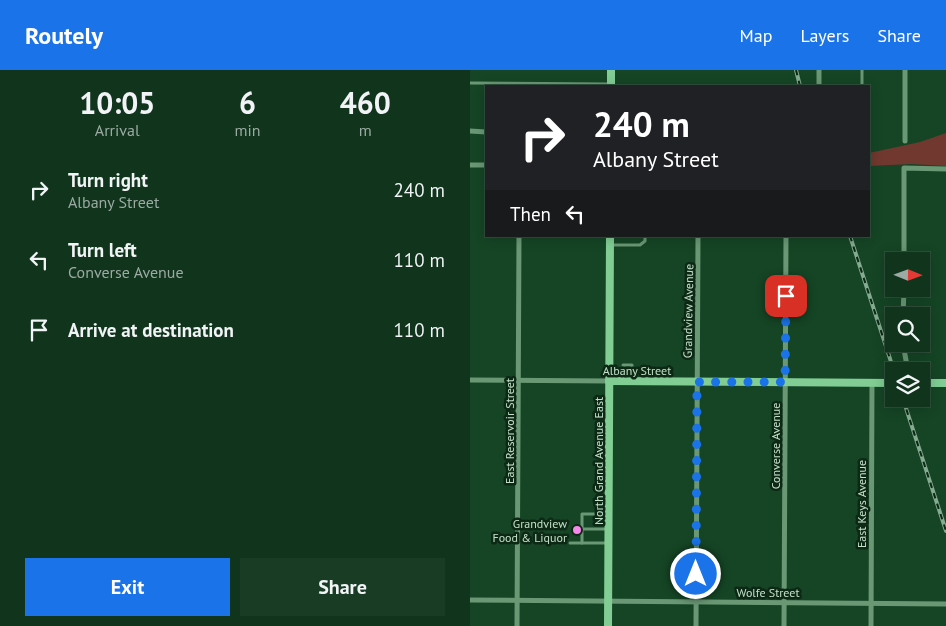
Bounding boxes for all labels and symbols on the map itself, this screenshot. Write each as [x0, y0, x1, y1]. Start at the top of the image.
north arrow [885, 252, 930, 298]
street label: Grandview Avenue [680, 264, 696, 358]
pin [765, 275, 807, 317]
street label: Albany Street [603, 363, 671, 378]
street label: East Reservoir Street [502, 378, 517, 484]
street label: North Grand Avenue East [591, 397, 606, 525]
street label: Converse Avenue [768, 403, 783, 489]
street label: East Keys Avenue [854, 460, 869, 548]
place label: Grandview Food & Liquor [492, 516, 567, 545]
marker: Grandview Food & Liquor [571, 524, 583, 536]
position arrow [669, 547, 721, 599]
street label: Wolfe Street [736, 585, 800, 600]

